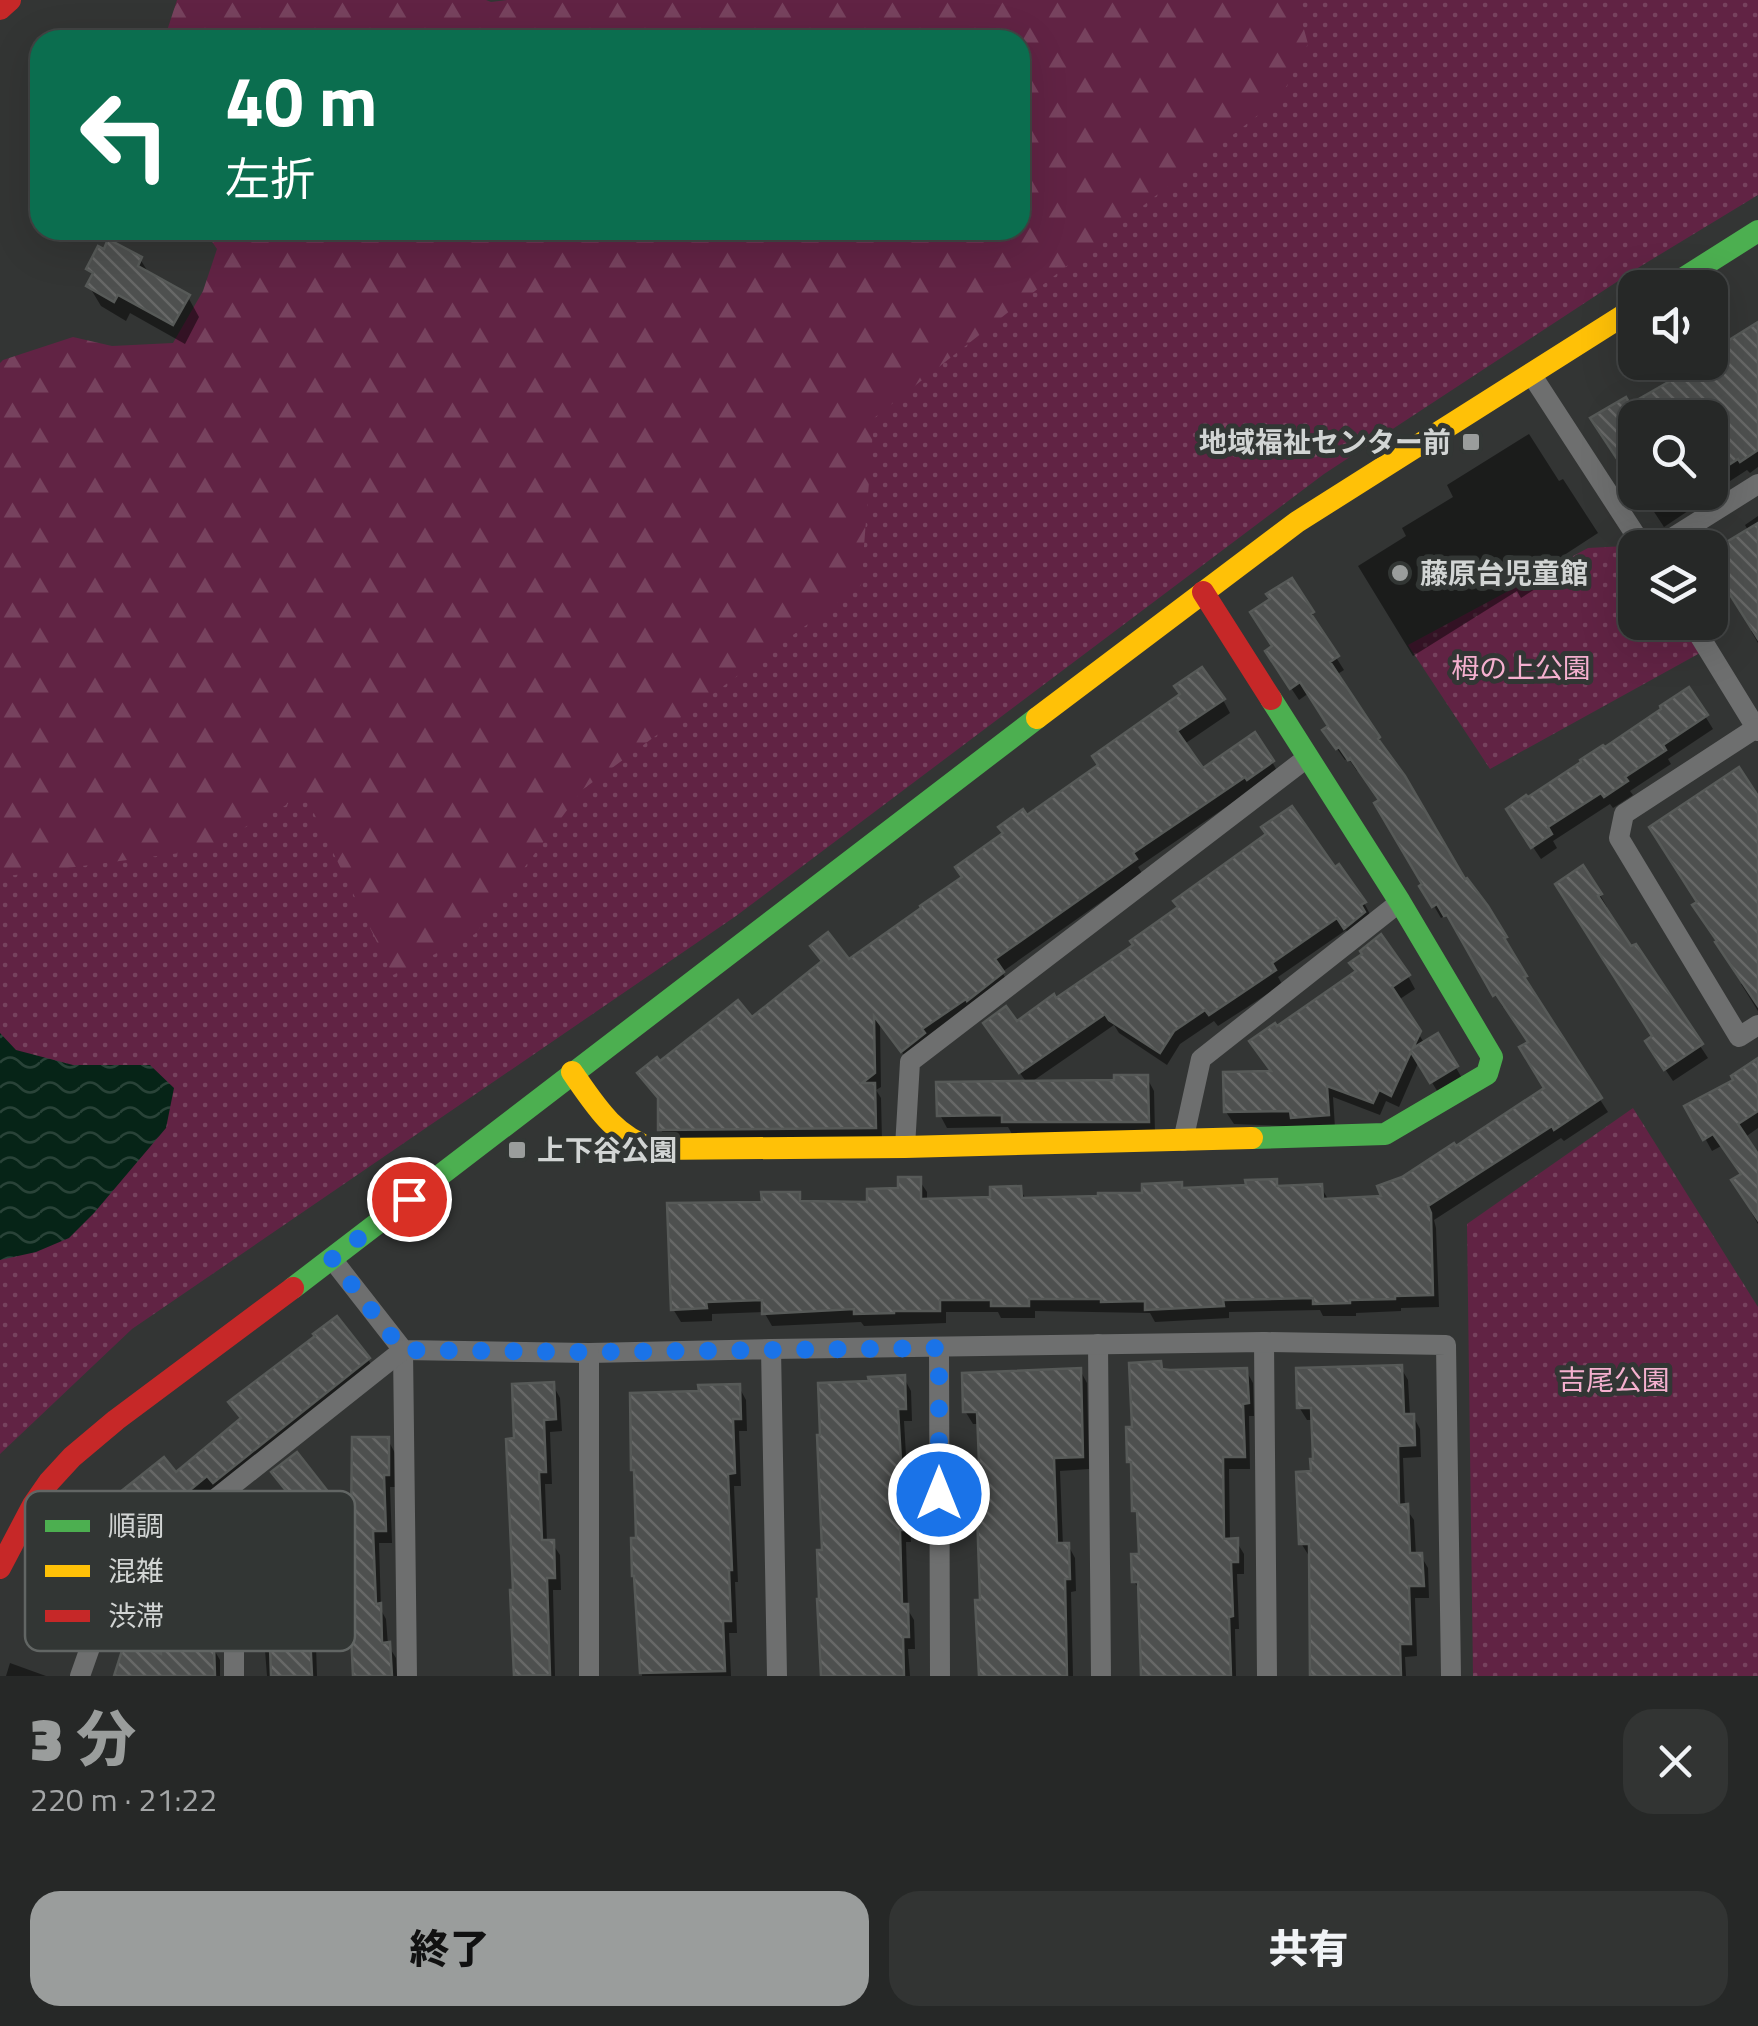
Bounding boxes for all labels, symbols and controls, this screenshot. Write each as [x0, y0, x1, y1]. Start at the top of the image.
text: 40 m [225, 47, 378, 153]
icon: left [60, 70, 190, 200]
text: 左折 [225, 144, 315, 212]
map controls [1618, 270, 1728, 640]
button: sound [1618, 270, 1728, 380]
button: search [1618, 400, 1728, 510]
place label: 地域福祉センター前 [1199, 420, 1451, 463]
marker: 地域福祉センター前 [1460, 431, 1482, 453]
button: layers [1618, 530, 1728, 640]
place label: 藤原台児童館 [1420, 551, 1588, 594]
marker: 藤原台児童館 [1389, 562, 1411, 584]
park label: 栂の上公園 [1451, 646, 1591, 689]
place label: 上下谷公園 [537, 1128, 677, 1171]
marker: 上下谷公園 [506, 1139, 528, 1161]
pin [367, 1157, 452, 1242]
icon: arrive [382, 1172, 437, 1227]
park label: 吉尾公園 [1558, 1358, 1670, 1401]
position arrow [887, 1442, 991, 1546]
legend [25, 1491, 355, 1651]
text: 順調 [108, 1504, 164, 1547]
text: 混雑 [108, 1549, 164, 1592]
text: 渋滞 [108, 1594, 164, 1637]
text: 3 分 [30, 1692, 136, 1783]
button: close [1623, 1709, 1728, 1814]
text: 220 m · 21:22 [30, 1775, 217, 1823]
button: 終了 [30, 1891, 869, 2006]
button: 共有 [889, 1891, 1728, 2006]

